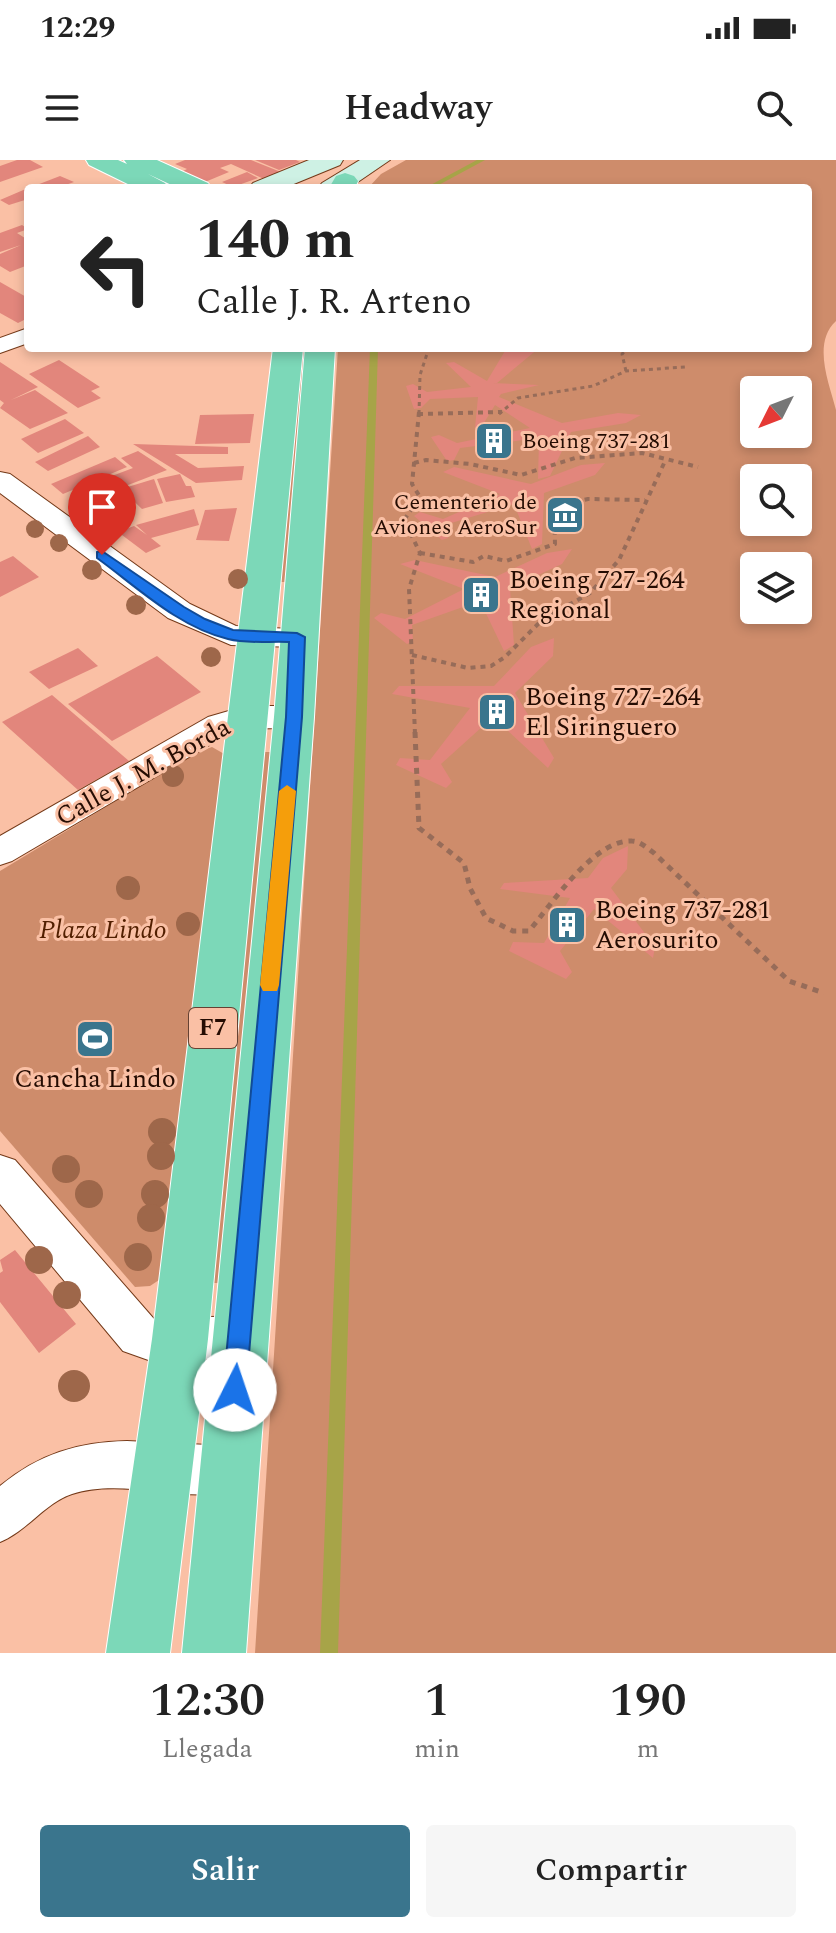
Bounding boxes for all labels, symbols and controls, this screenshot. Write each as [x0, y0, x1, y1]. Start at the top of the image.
text: 12:29 [40, 5, 115, 51]
text: Headway [344, 81, 492, 136]
icon: menu [40, 86, 84, 130]
icon: search [752, 86, 796, 130]
text: 140 m [196, 198, 355, 283]
icon: left [64, 216, 168, 320]
text: Calle J. R. Arteno [196, 275, 471, 330]
north arrow [740, 376, 812, 448]
map controls [740, 376, 812, 624]
building icon: Boeing 737-281 [473, 420, 515, 462]
place label: Boeing 737-281 [522, 425, 671, 458]
button: search [740, 464, 812, 536]
pin [68, 473, 136, 555]
icon: arrive [80, 485, 124, 529]
place label: Cementerio de Aviones AeroSur [374, 486, 537, 544]
museum icon: Cementerio de Aviones AeroSur [544, 494, 586, 536]
button: layers [740, 552, 812, 624]
place label: Boeing 727-264 Regional [509, 560, 685, 630]
building icon: Boeing 727-264 Regional [460, 574, 502, 616]
place label: Boeing 727-264 El Siringuero [525, 677, 701, 747]
building icon: Boeing 727-264 El Siringuero [476, 691, 518, 733]
street label: Calle J. M. Borda [48, 707, 238, 837]
place label: Boeing 737-281 Aerosurito [595, 890, 771, 960]
building icon: Boeing 737-281 Aerosurito [546, 904, 588, 946]
park label: Plaza Lindo [39, 910, 167, 950]
road number: F7 [189, 1008, 237, 1048]
sports icon: Cancha Lindo [74, 1018, 116, 1060]
place label: Cancha Lindo [14, 1059, 176, 1099]
position arrow [193, 1348, 277, 1432]
text: 12:30 [149, 1664, 265, 1737]
text: 1 [424, 1664, 450, 1737]
text: 190 [609, 1664, 687, 1737]
text: Llegada [162, 1729, 252, 1769]
text: min [414, 1729, 460, 1769]
text: m [637, 1729, 659, 1769]
button: Salir [40, 1825, 410, 1917]
button: Compartir [426, 1825, 796, 1917]

